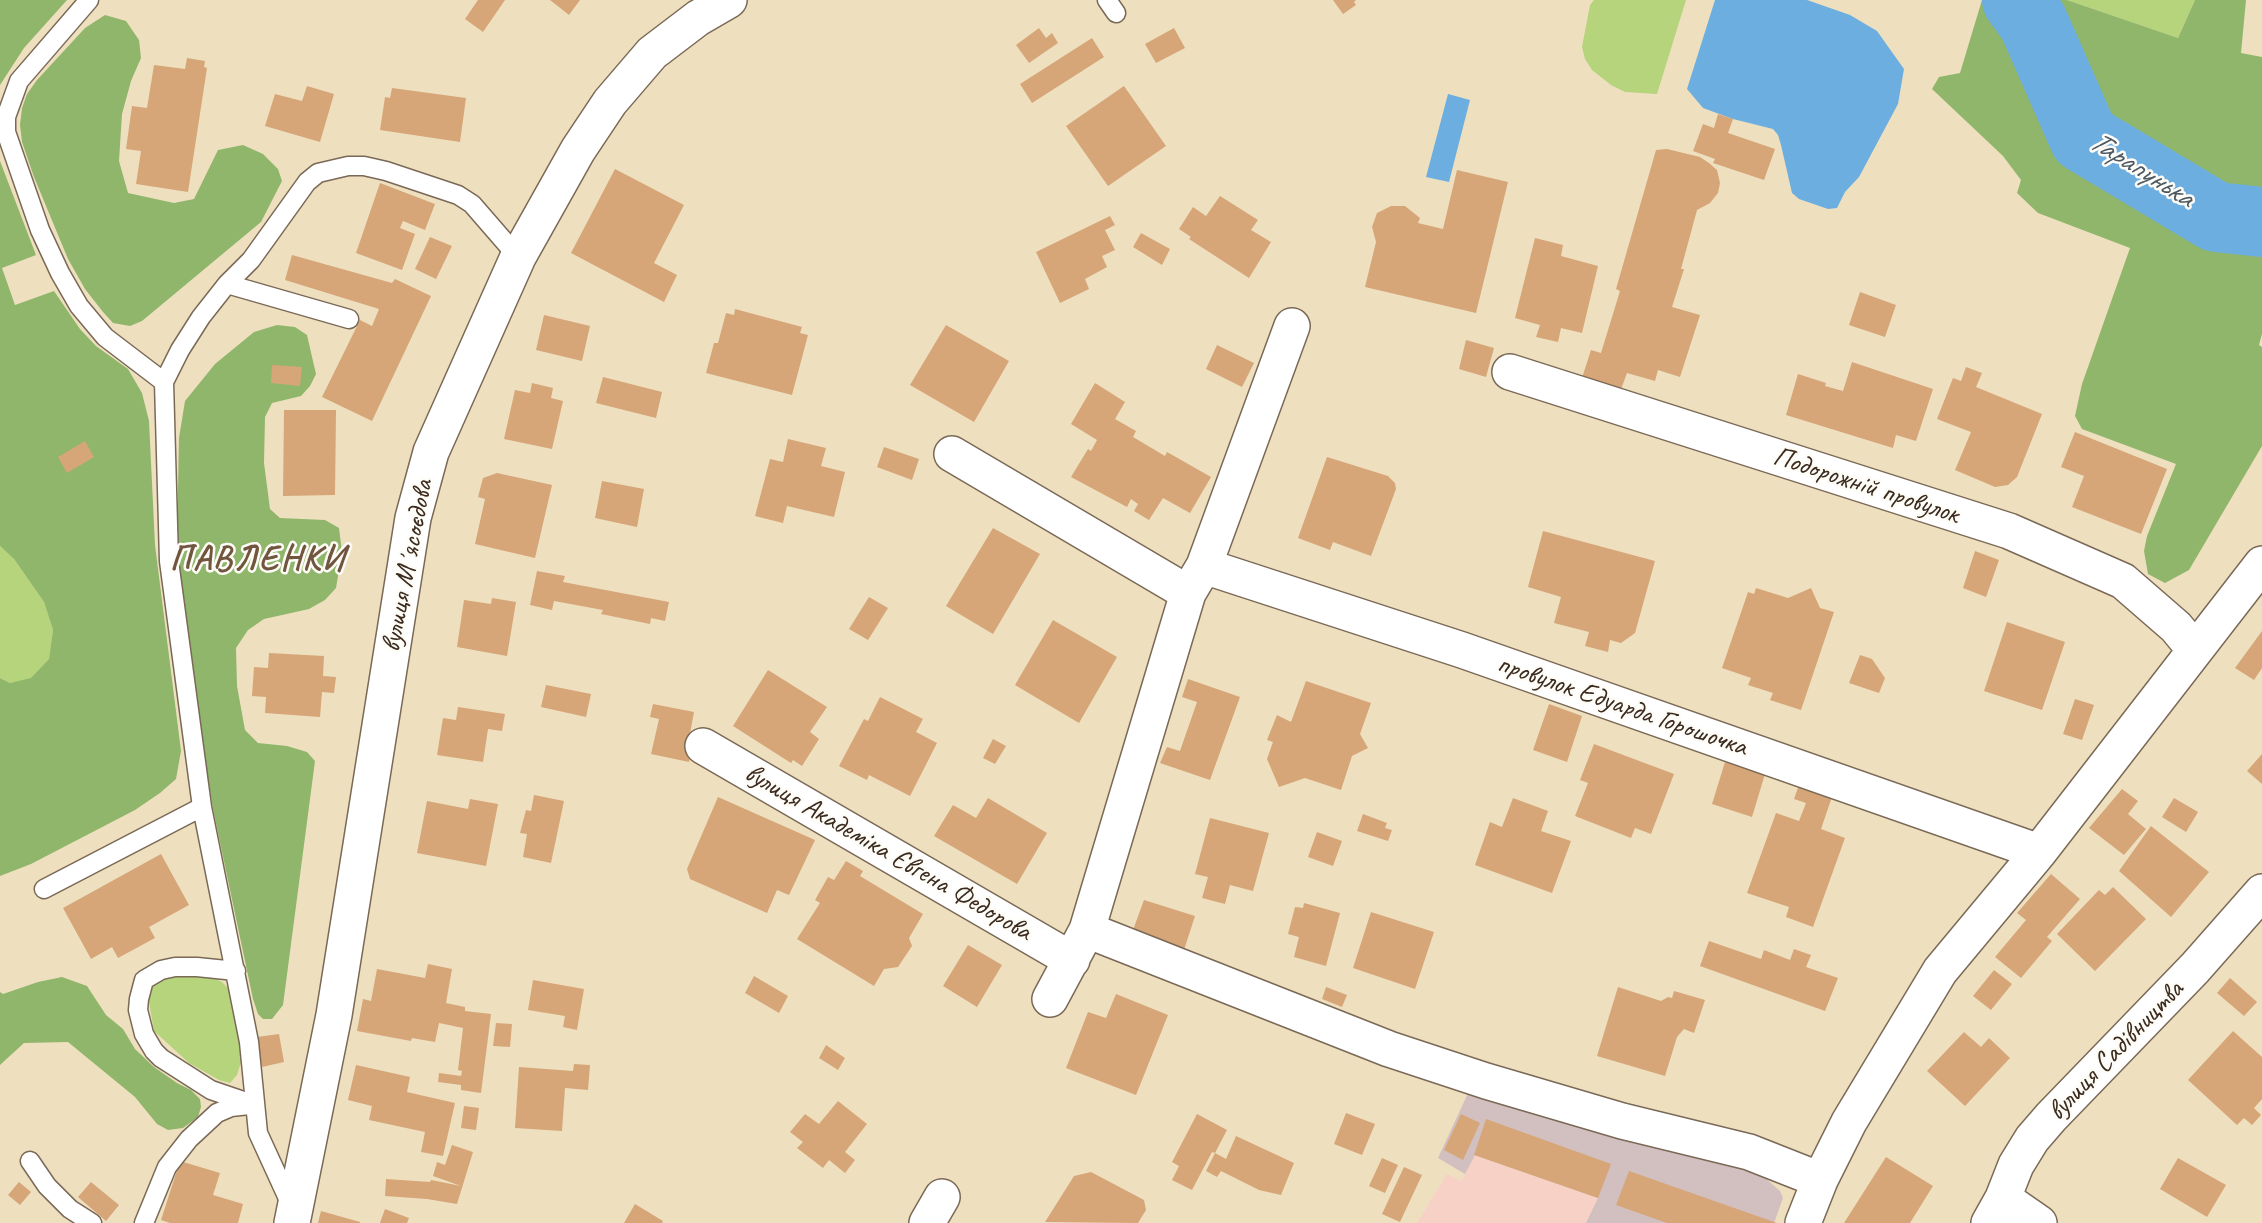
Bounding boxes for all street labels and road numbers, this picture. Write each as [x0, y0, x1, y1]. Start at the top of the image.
street label: Подорожній провулок [1769, 440, 1963, 532]
street label: вулиця Мʼясоєдова [375, 477, 441, 655]
street label: провулок Едуарда Горошочка [1493, 647, 1751, 765]
street label: вулиця Академіка Євгена Федорова [738, 757, 1038, 949]
street label: вулиця Садівництва [2041, 974, 2191, 1128]

